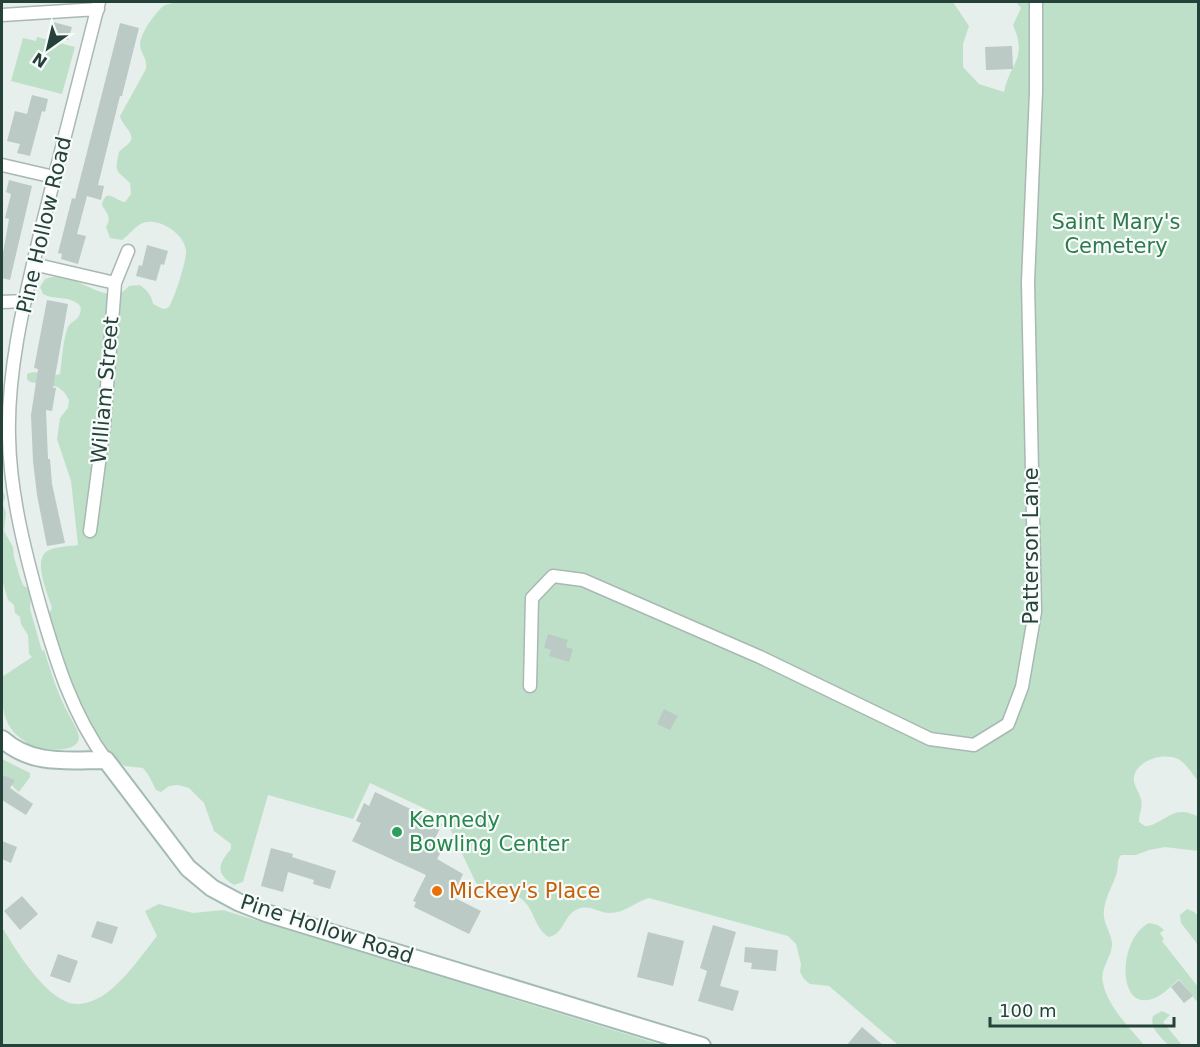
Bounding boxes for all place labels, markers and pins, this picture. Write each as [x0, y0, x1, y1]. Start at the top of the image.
place label: Kennedy Bowling Center [409, 808, 569, 856]
marker: Kennedy Bowling Center [390, 825, 404, 839]
place label: Mickey's Place [449, 879, 600, 903]
marker: Mickey's Place [430, 884, 444, 898]

